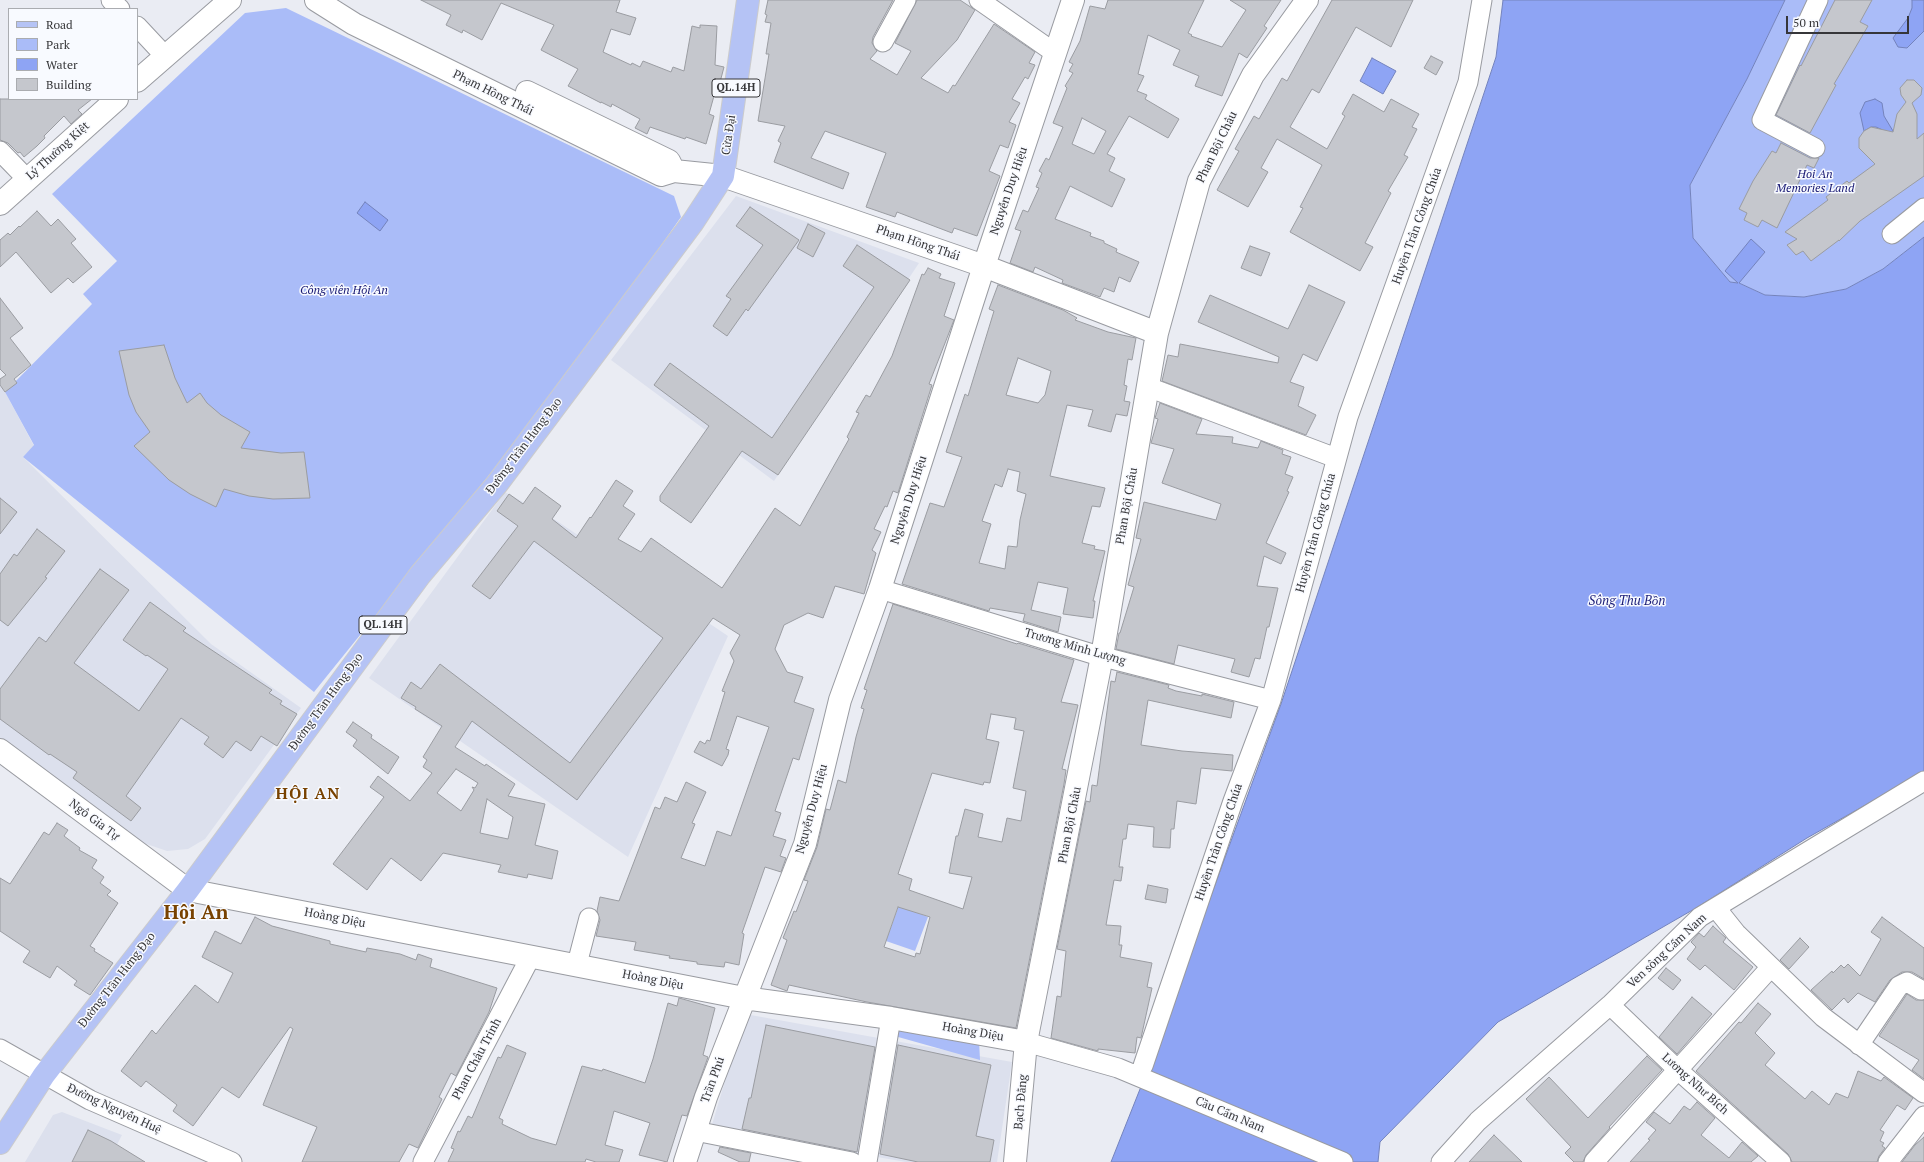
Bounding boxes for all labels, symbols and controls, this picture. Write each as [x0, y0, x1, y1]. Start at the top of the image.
legend [8, 8, 138, 100]
scale bar [1788, 8, 1911, 34]
text: 50 m [1793, 15, 1819, 30]
text: Road [46, 17, 73, 32]
text: Park [46, 37, 70, 52]
text: Water [46, 57, 78, 72]
street label: Phạm Hồng Thái [449, 67, 537, 119]
text: Building [46, 77, 91, 92]
road number: QL.14H [712, 79, 760, 97]
street label: Phan Bội Châu [1193, 108, 1241, 186]
street label: Cửa Đại [719, 113, 739, 157]
street label: Lý Thường Kiệt [22, 118, 94, 184]
street label: Nguyễn Duy Hiệu [987, 144, 1031, 238]
street label: Huyền Trân Công Chúa [1389, 165, 1445, 287]
park label: Hoi An Memories Land [1776, 168, 1854, 196]
street label: Phạm Hồng Thái [873, 221, 963, 265]
park label: Công viên Hội An [299, 284, 389, 298]
street label: Đường Trần Hưng Đạo [481, 393, 567, 499]
street label: Nguyễn Duy Hiệu [887, 453, 931, 547]
street label: Phan Bội Châu [1113, 466, 1141, 546]
street label: Huyền Trân Công Chúa [1293, 471, 1339, 595]
water label: Sông Thu Bồn [1588, 593, 1666, 609]
road number: QL.14H [359, 616, 407, 634]
street label: Trương Minh Lượng [1021, 625, 1129, 669]
street label: Đường Trần Hưng Đạo [284, 648, 368, 756]
street label: Nguyễn Duy Hiệu [793, 761, 831, 857]
street label: Huyền Trân Công Chúa [1192, 781, 1246, 903]
district label: HỘI AN [276, 784, 340, 804]
street label: Phan Bội Châu [1055, 785, 1085, 865]
street label: Ngô Gia Tự [66, 796, 122, 844]
district label: Hội An [162, 901, 230, 925]
street label: Hoàng Diệu [302, 905, 368, 931]
street label: Ven sông Cẩm Nam [1624, 910, 1710, 992]
street label: Đường Trần Hưng Đạo [74, 927, 160, 1033]
street label: Hoàng Diệu [620, 967, 686, 993]
street label: Phan Châu Trinh [449, 1016, 505, 1102]
street label: Hoàng Diệu [941, 1019, 1005, 1045]
street label: Lương Như Bích [1658, 1049, 1732, 1119]
street label: Trần Phú [698, 1054, 728, 1106]
street label: Bạch Đằng [1011, 1072, 1031, 1132]
street label: Đường Nguyễn Huệ [63, 1080, 165, 1138]
street label: Cầu Cẩm Nam [1192, 1093, 1268, 1137]

